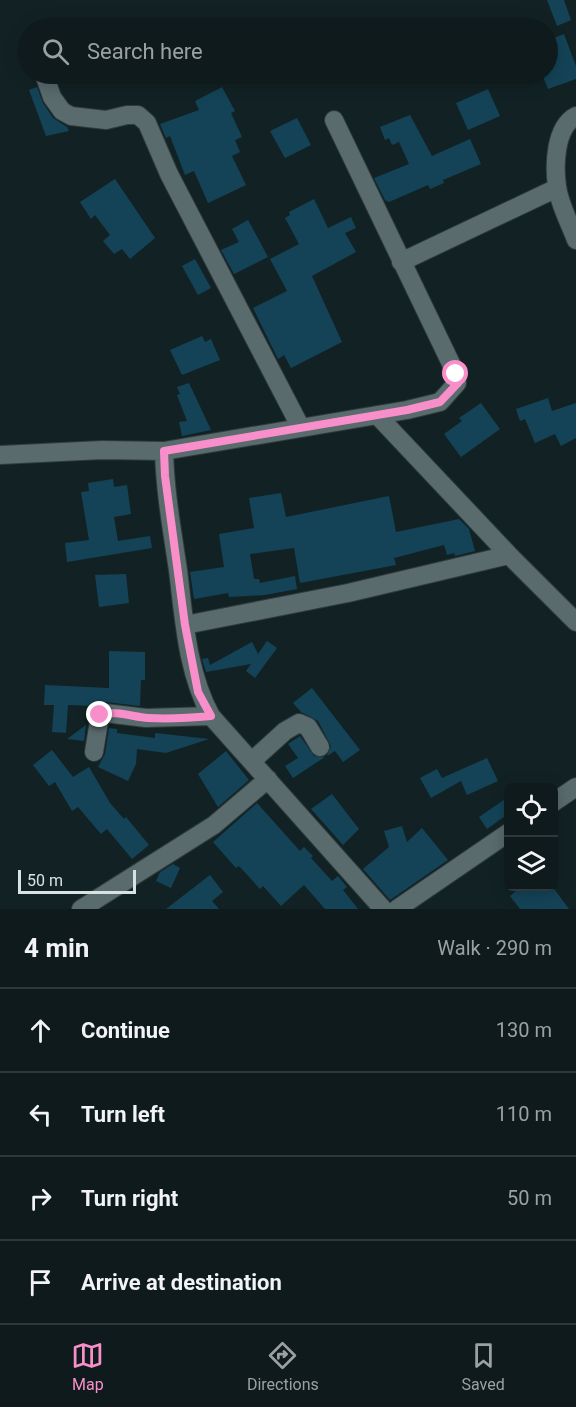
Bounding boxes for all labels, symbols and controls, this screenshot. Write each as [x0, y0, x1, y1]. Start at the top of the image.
search box [18, 18, 558, 84]
icon: search [39, 35, 72, 68]
text: Search here [87, 39, 203, 64]
route start [442, 360, 468, 386]
route end [86, 701, 112, 727]
map controls [504, 783, 558, 891]
button: locate [504, 783, 558, 837]
button: layers [504, 837, 558, 891]
scale bar [18, 867, 136, 894]
text: 50 m [27, 871, 63, 890]
text: 4 min [24, 933, 89, 963]
text: Walk · 290 m [437, 936, 552, 960]
icon: ahead [24, 1014, 57, 1047]
text: Continue [81, 1018, 170, 1043]
text: 130 m [496, 1018, 552, 1042]
icon: left [24, 1098, 57, 1131]
text: Turn left [81, 1102, 165, 1127]
text: 110 m [496, 1102, 552, 1126]
icon: right [24, 1182, 57, 1215]
text: Turn right [81, 1186, 178, 1211]
text: 50 m [507, 1186, 552, 1210]
icon: arrive [24, 1266, 57, 1299]
text: Arrive at destination [81, 1270, 282, 1295]
tab: Map [71, 1339, 104, 1394]
tab: Directions [247, 1339, 319, 1394]
tab: Saved [461, 1339, 505, 1394]

